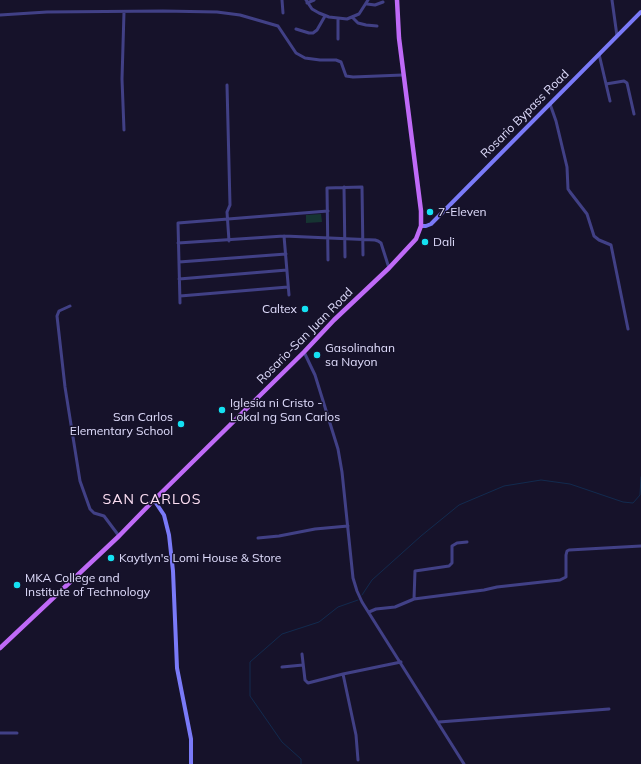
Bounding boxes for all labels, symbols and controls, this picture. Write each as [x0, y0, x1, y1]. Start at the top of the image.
street label: Rosario Bypass Road [478, 67, 572, 161]
place label: 7-Eleven [438, 205, 487, 219]
marker: 7-Eleven [425, 207, 435, 217]
place label: Dali [433, 235, 455, 249]
marker: Dali [420, 237, 430, 247]
street label: Rosario-San Juan Road [254, 285, 356, 387]
place label: Caltex [262, 302, 297, 316]
marker: Caltex [300, 304, 310, 314]
place label: Gasolinahan sa Nayon [325, 341, 395, 369]
marker: Gasolinahan sa Nayon [312, 350, 322, 360]
place label: Iglesia ni Cristo - Lokal ng San Carlos [230, 396, 340, 424]
marker: Iglesia ni Cristo - Lokal ng San Carlos [217, 405, 227, 415]
place label: San Carlos Elementary School [70, 410, 173, 438]
marker: San Carlos Elementary School [176, 419, 186, 429]
district label: SAN CARLOS [102, 492, 202, 508]
place label: Kaytlyn's Lomi House & Store [119, 551, 281, 565]
marker: Kaytlyn's Lomi House & Store [106, 553, 116, 563]
place label: MKA College and Institute of Technology [25, 571, 150, 599]
marker: MKA College and Institute of Technology [12, 580, 22, 590]

